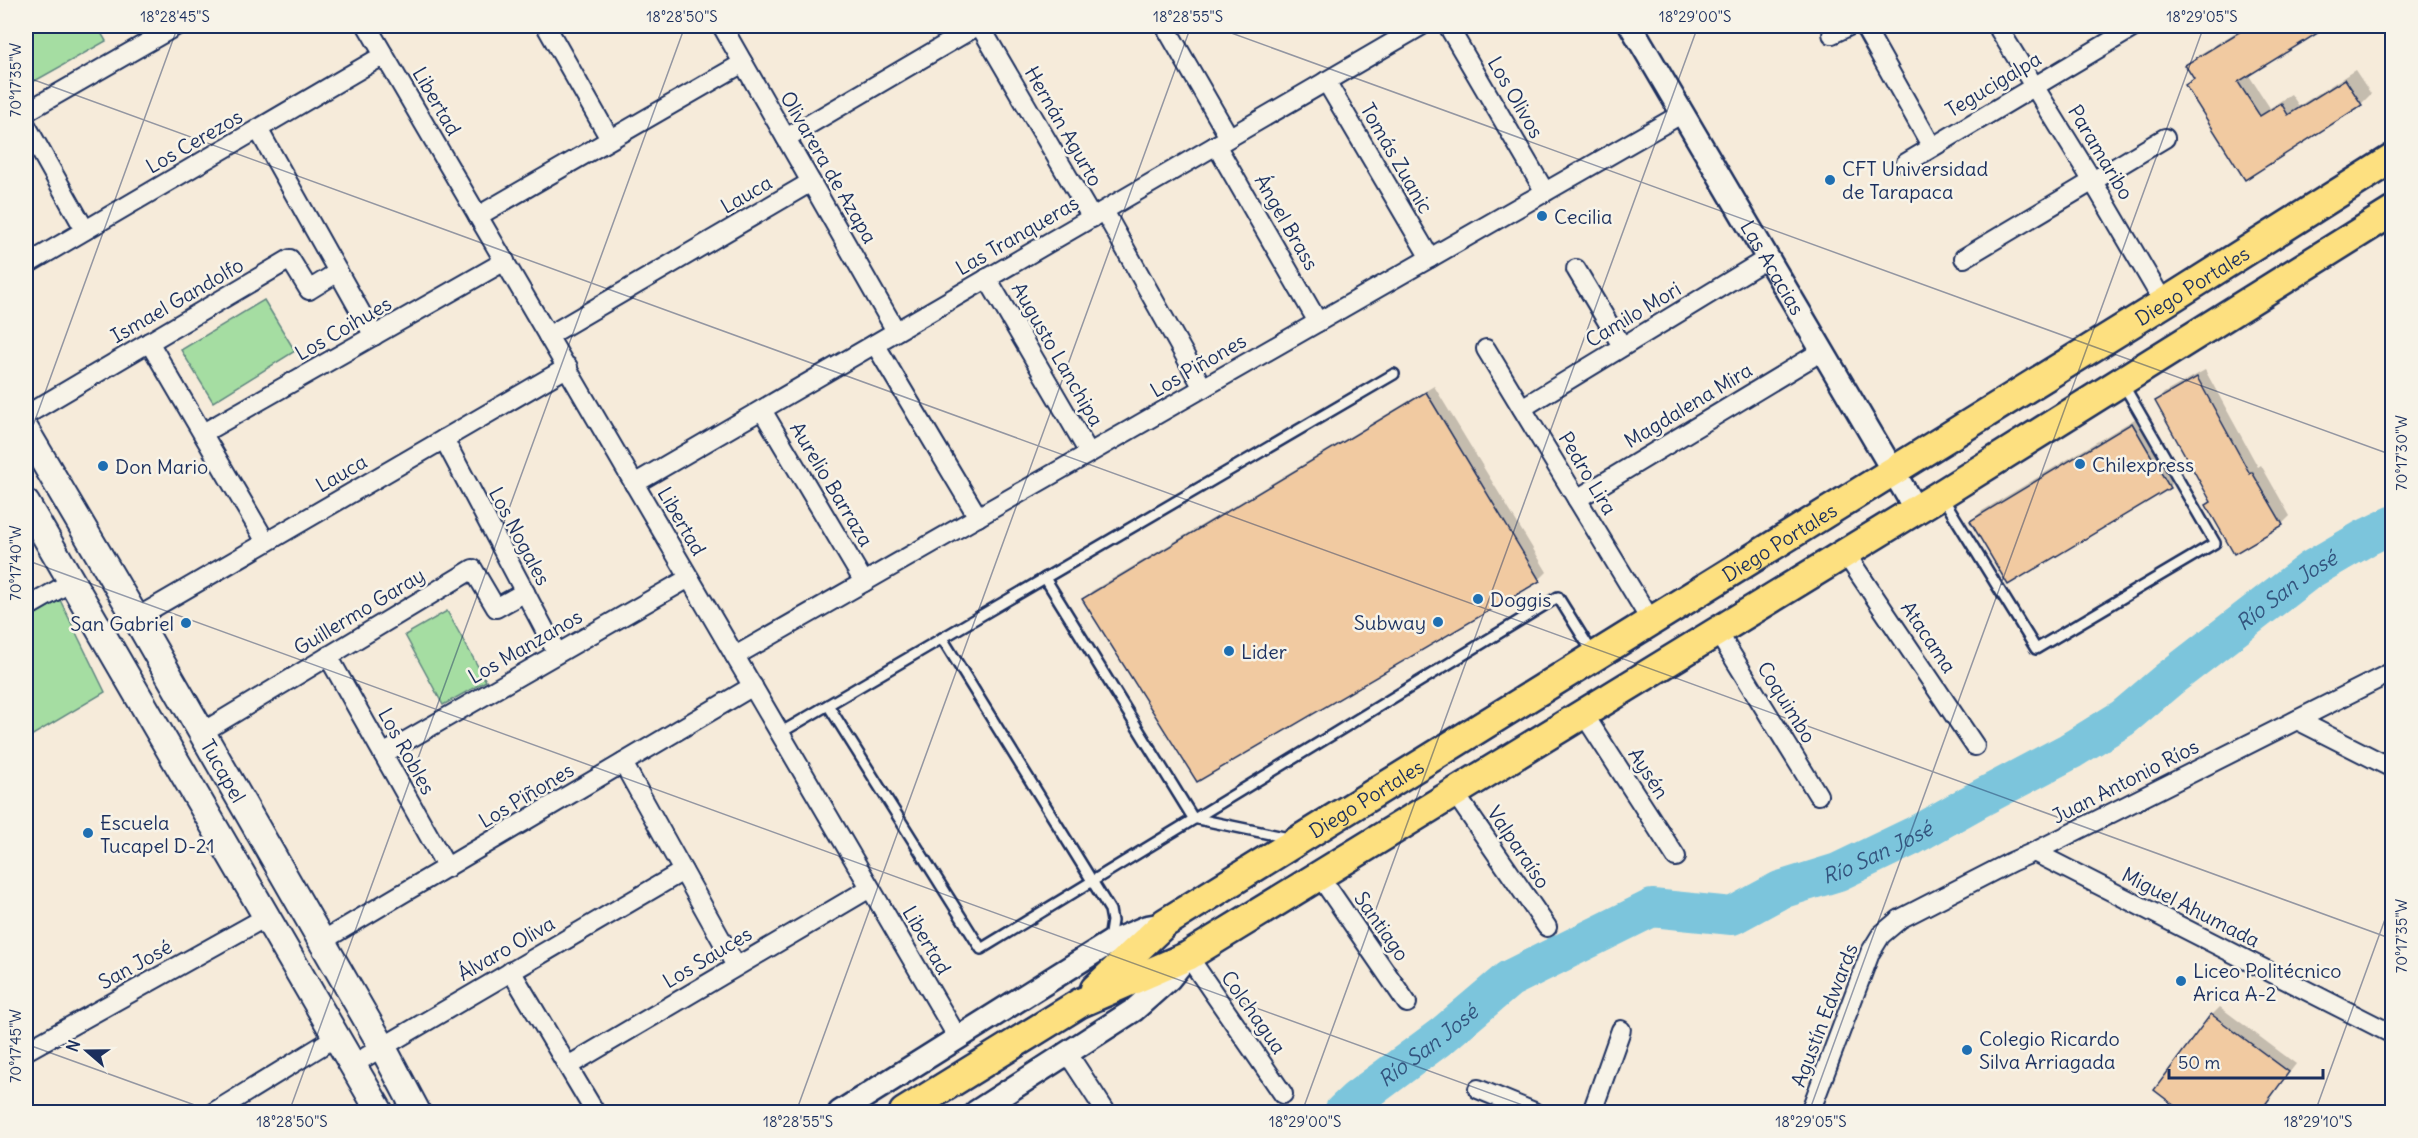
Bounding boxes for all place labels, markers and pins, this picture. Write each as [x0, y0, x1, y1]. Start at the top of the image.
place label: CFT Universidad de Tarapaca [1842, 156, 1988, 204]
marker: CFT Universidad de Tarapaca [1823, 173, 1837, 187]
place label: Cecilia [1554, 204, 1612, 229]
marker: Cecilia [1535, 209, 1549, 223]
place label: Chilexpress [2092, 452, 2194, 477]
place label: Don Mario [115, 454, 208, 479]
marker: Chilexpress [2073, 457, 2087, 471]
marker: Don Mario [96, 459, 110, 473]
place label: Doggis [1490, 587, 1551, 612]
marker: Doggis [1471, 592, 1485, 606]
place label: Subway [1354, 610, 1426, 635]
place label: San Gabriel [70, 611, 174, 636]
marker: Subway [1431, 615, 1445, 629]
marker: San Gabriel [179, 616, 193, 630]
place label: Lider [1241, 639, 1287, 664]
marker: Lider [1222, 644, 1236, 658]
place label: Escuela Tucapel D-21 [100, 810, 215, 858]
marker: Escuela Tucapel D-21 [81, 826, 95, 840]
place label: Liceo Politécnico Arica A-2 [2193, 958, 2342, 1006]
marker: Liceo Politécnico Arica A-2 [2174, 974, 2188, 988]
place label: Colegio Ricardo Silva Arriagada [1979, 1026, 2120, 1074]
marker: Colegio Ricardo Silva Arriagada [1960, 1043, 1974, 1057]

